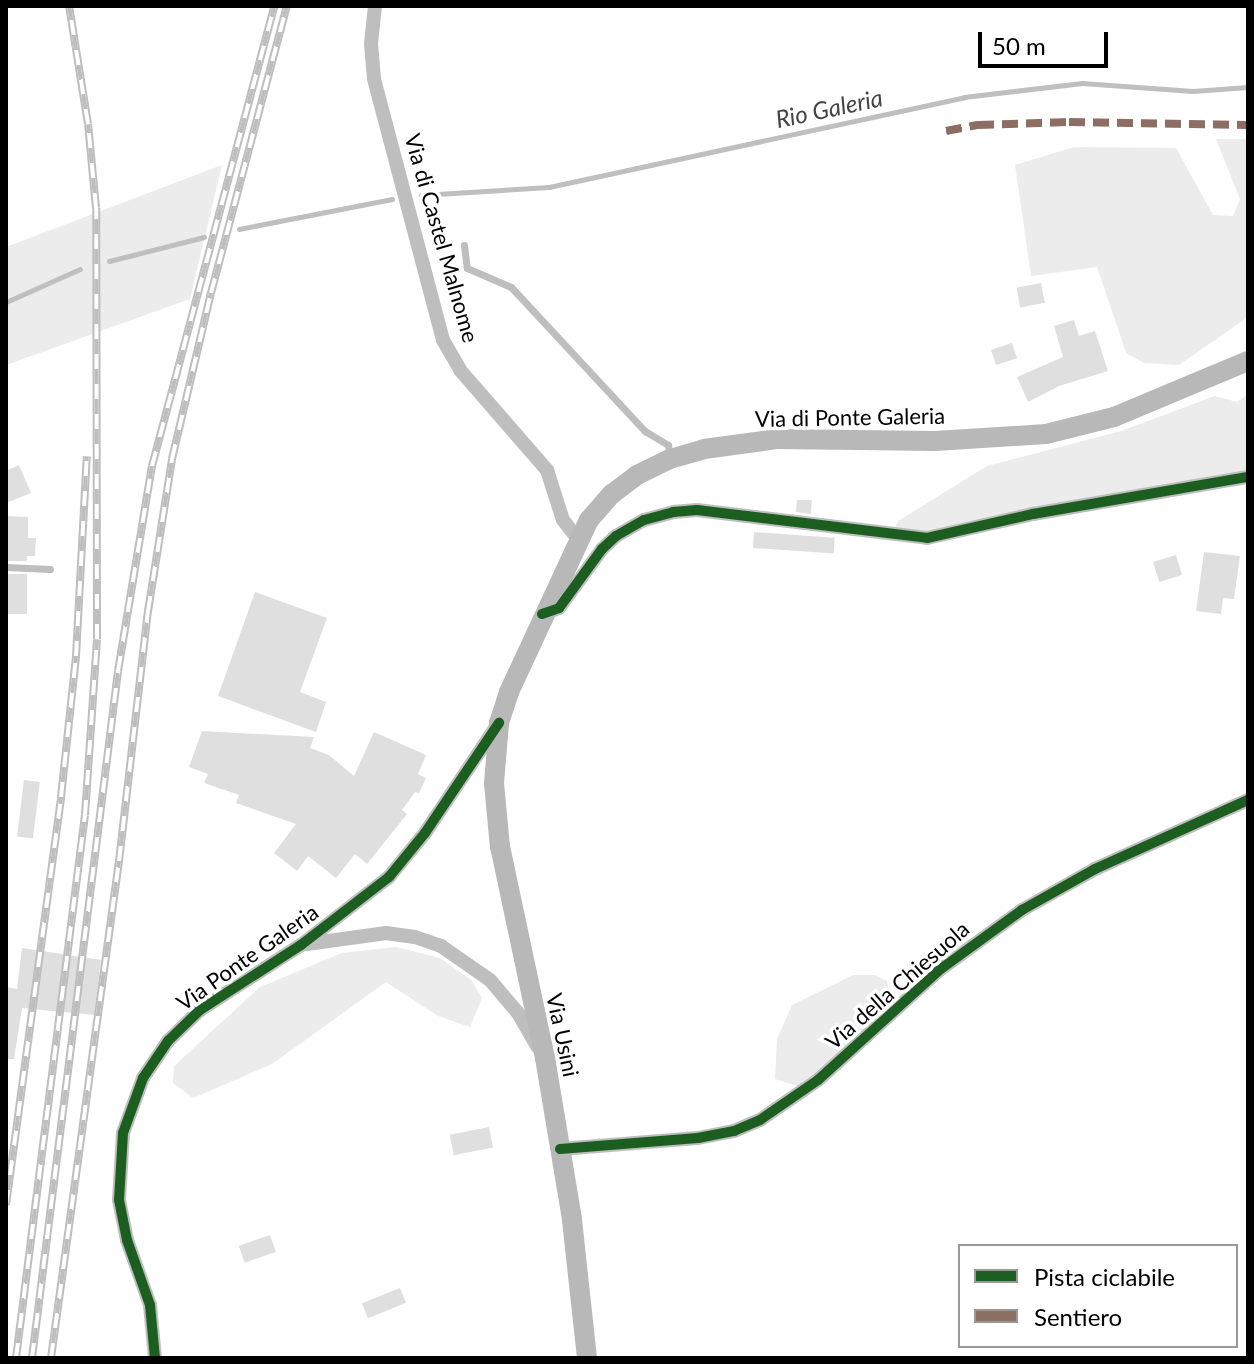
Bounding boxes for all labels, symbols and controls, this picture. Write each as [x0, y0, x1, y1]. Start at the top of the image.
scale bar [982, 16, 1112, 66]
text: 50 m [992, 31, 1046, 60]
water label: Rio Galeria [773, 83, 885, 133]
street label: Via di Castel Malnome [400, 131, 484, 345]
street label: Via di Ponte Galeria [755, 402, 945, 432]
street label: Via Ponte Galeria [171, 898, 323, 1016]
street label: Via della Chiesuola [820, 915, 974, 1055]
street label: Via Usini [541, 991, 585, 1079]
legend [958, 1244, 1238, 1348]
text: Pista ciclabile [1034, 1262, 1175, 1291]
text: Sentiero [1034, 1302, 1122, 1331]

